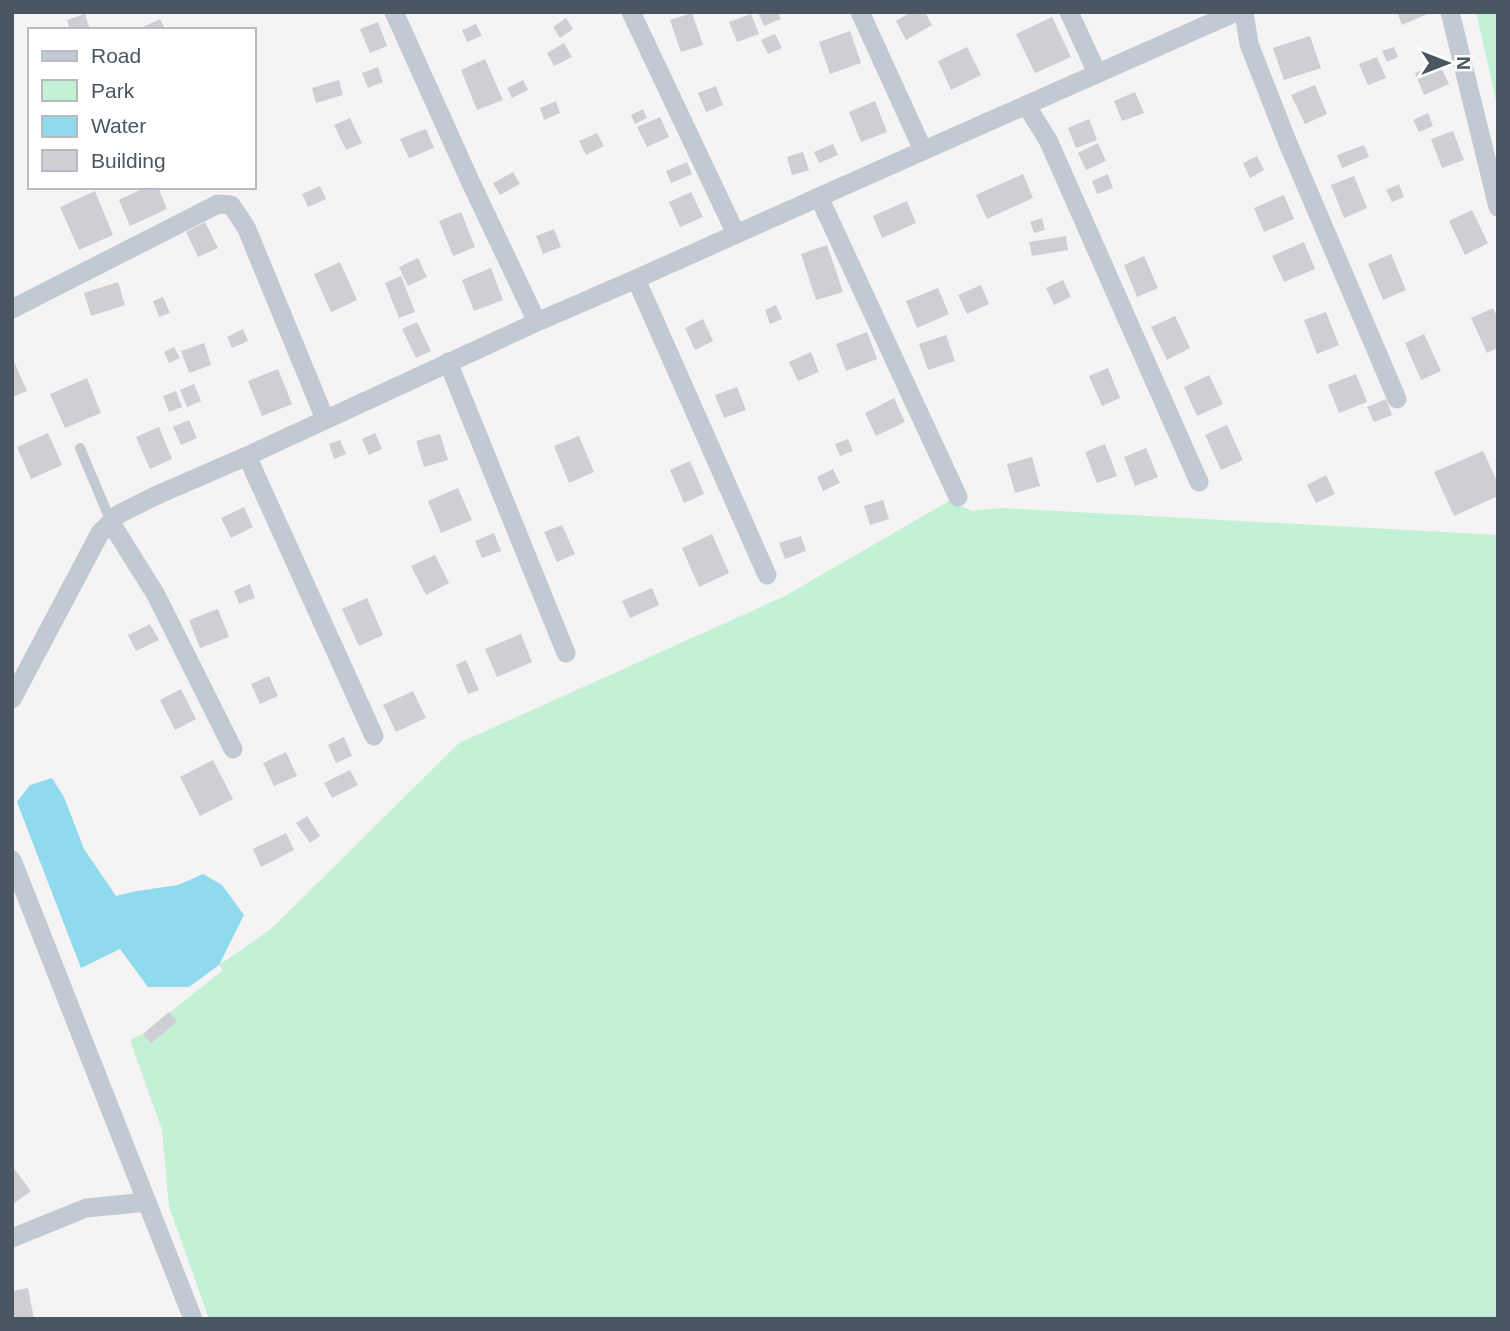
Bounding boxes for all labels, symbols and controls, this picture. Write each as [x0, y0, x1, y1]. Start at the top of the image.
legend [28, 28, 256, 189]
north arrow [1412, 28, 1482, 98]
text: Road [91, 44, 141, 67]
text: N [1453, 56, 1474, 70]
text: Park [91, 79, 135, 102]
text: Water [91, 114, 146, 137]
text: Building [91, 149, 166, 172]

